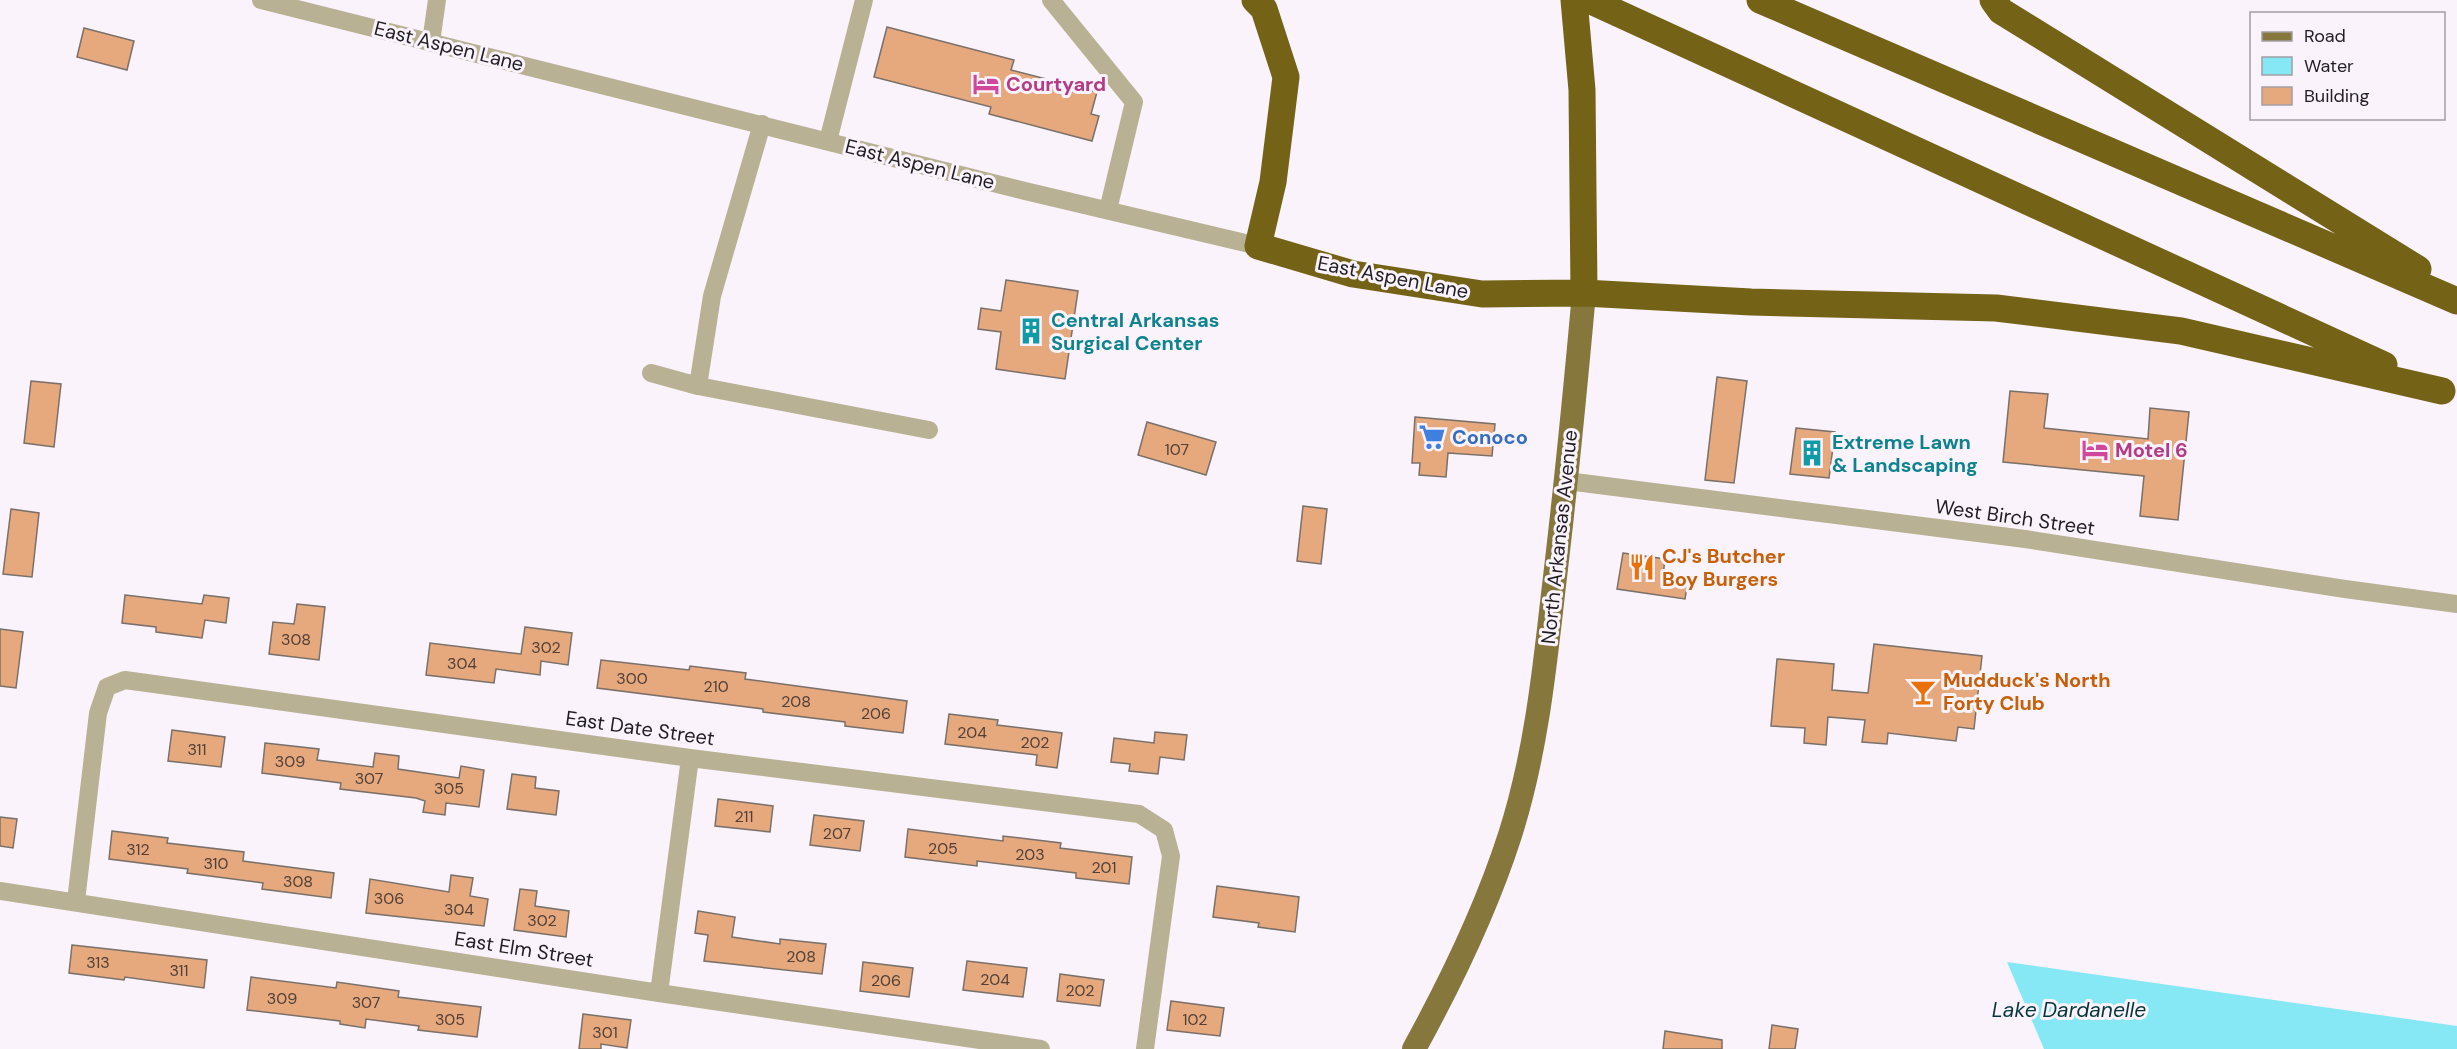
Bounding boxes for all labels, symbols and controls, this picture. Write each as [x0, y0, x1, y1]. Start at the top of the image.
legend [2250, 12, 2445, 120]
street label: East Aspen Lane [372, 15, 526, 77]
text: Road [2304, 24, 2346, 48]
text: Water [2304, 54, 2354, 78]
hotel icon: Courtyard [971, 69, 1001, 99]
place label: Courtyard [1006, 71, 1106, 97]
text: Building [2304, 84, 2369, 108]
street label: East Aspen Lane [843, 133, 997, 195]
street label: East Aspen Lane [1315, 250, 1471, 304]
place label: Central Arkansas Surgical Center [1051, 307, 1219, 356]
building icon: Central Arkansas Surgical Center [1016, 316, 1046, 346]
supermarket icon: Conoco [1417, 422, 1447, 452]
place label: Conoco [1452, 424, 1528, 450]
street label: North Arkansas Avenue [1535, 429, 1583, 645]
place label: Extreme Lawn & Landscaping [1832, 429, 1978, 478]
hotel icon: Motel 6 [2080, 435, 2110, 465]
place label: Motel 6 [2115, 437, 2188, 463]
building icon: Extreme Lawn & Landscaping [1797, 438, 1827, 468]
house number: 107 [1165, 439, 1189, 460]
street label: West Birch Street [1933, 493, 2097, 541]
place label: CJ's Butcher Boy Burgers [1662, 543, 1785, 592]
restaurant icon: CJ's Butcher Boy Burgers [1627, 552, 1657, 582]
house number: 308 [281, 629, 311, 650]
house number: 302 [531, 637, 561, 658]
house number: 304 [447, 653, 477, 674]
place label: Mudduck's North Forty Club [1943, 667, 2111, 716]
house number: 300 [616, 668, 648, 689]
house number: 210 [703, 676, 729, 697]
bar icon: Mudduck's North Forty Club [1908, 677, 1938, 707]
house number: 208 [781, 691, 811, 712]
house number: 206 [861, 703, 891, 724]
street label: East Date Street [564, 705, 716, 751]
house number: 204 [957, 722, 987, 743]
house number: 202 [1020, 732, 1050, 753]
house number: 311 [187, 739, 207, 760]
house number: 309 [275, 751, 305, 772]
house number: 307 [355, 768, 383, 789]
house number: 305 [434, 778, 464, 799]
house number: 211 [734, 806, 754, 827]
house number: 207 [823, 823, 851, 844]
house number: 205 [928, 838, 958, 859]
house number: 312 [126, 839, 150, 860]
house number: 203 [1015, 844, 1045, 865]
house number: 310 [203, 853, 229, 874]
house number: 201 [1092, 857, 1117, 878]
house number: 308 [283, 871, 313, 892]
house number: 306 [374, 888, 404, 909]
house number: 304 [444, 899, 474, 920]
house number: 302 [527, 910, 557, 931]
street label: East Elm Street [453, 925, 596, 973]
house number: 208 [786, 946, 816, 967]
house number: 313 [86, 952, 110, 973]
house number: 311 [169, 960, 189, 981]
house number: 204 [980, 969, 1010, 990]
house number: 206 [871, 970, 901, 991]
house number: 202 [1065, 980, 1095, 1001]
house number: 309 [267, 988, 297, 1009]
house number: 307 [352, 992, 380, 1013]
water label: Lake Dardanelle [1992, 996, 2146, 1024]
house number: 305 [435, 1009, 465, 1030]
house number: 102 [1183, 1009, 1208, 1030]
house number: 301 [592, 1022, 618, 1043]

